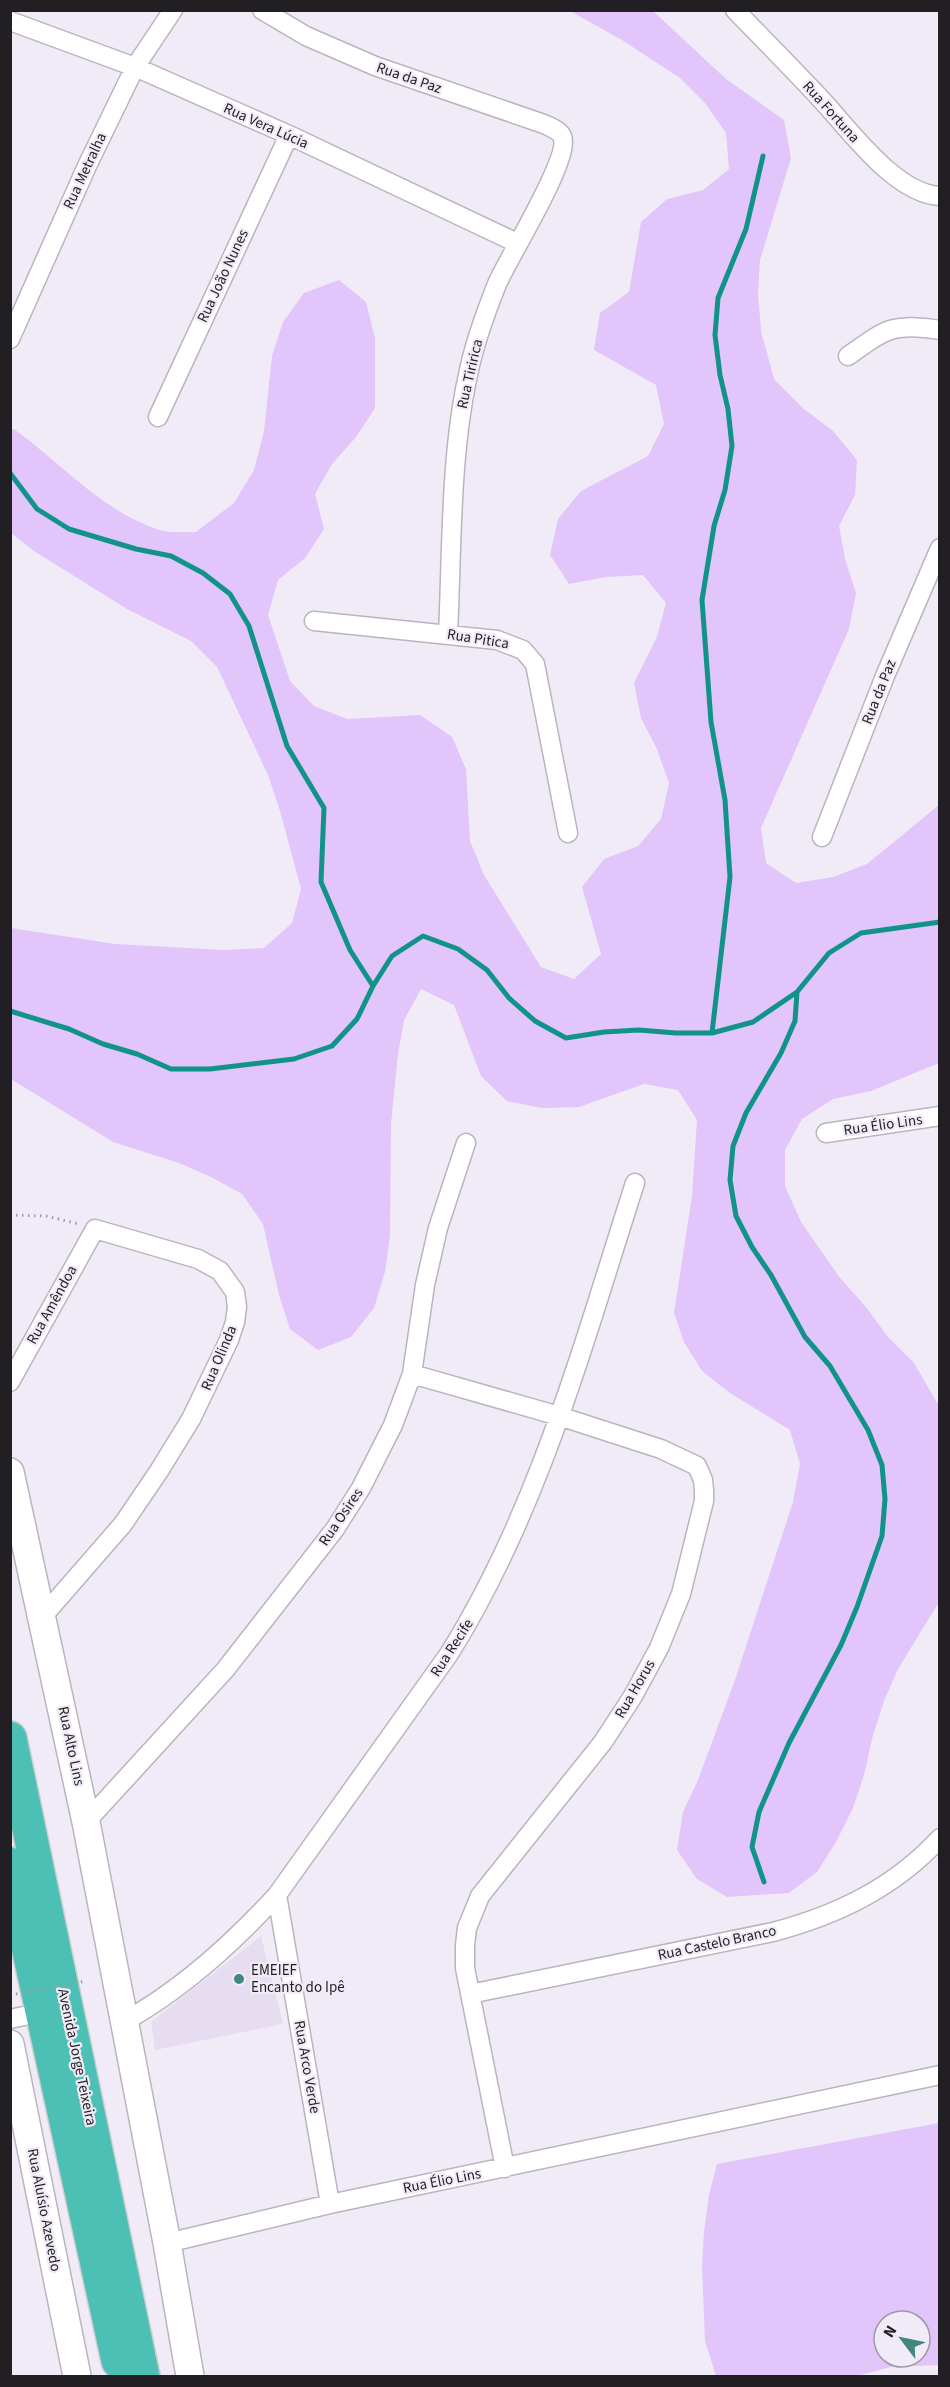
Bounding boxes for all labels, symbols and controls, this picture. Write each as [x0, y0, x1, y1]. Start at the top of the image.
street label: Rua da Paz [373, 57, 445, 99]
street label: Rua Fortuna [798, 76, 864, 148]
street label: Rua Vera Lúcia [220, 98, 312, 154]
street label: Rua Metralha [58, 129, 112, 213]
street label: Rua João Nunes [192, 226, 254, 326]
street label: Rua Tiririca [452, 337, 488, 411]
street label: Rua Pitica [446, 624, 510, 654]
street label: Rua da Paz [857, 657, 901, 727]
street label: Rua Élio Lins [842, 1109, 924, 1141]
street label: Rua Amêndoa [22, 1262, 82, 1348]
street label: Rua Olinda [196, 1322, 242, 1394]
street label: Rua Osires [314, 1484, 368, 1550]
street label: Rua Recife [425, 1615, 479, 1681]
street label: Rua Horus [610, 1656, 660, 1722]
street label: Rua Alto Lins [52, 1704, 90, 1788]
street label: Rua Castelo Branco [656, 1920, 778, 1966]
place label: EMEIEF Encanto do Ipê [251, 1960, 345, 1998]
marker: EMEIEF Encanto do Ipê [232, 1972, 246, 1986]
street label: Avenida Jorge Teixeira [52, 1987, 102, 2127]
street label: Rua Arco Verde [289, 2019, 325, 2115]
street label: Rua Aluísio Azevedo [22, 2147, 66, 2273]
street label: Rua Élio Lins [401, 2163, 483, 2199]
north arrow [872, 2309, 932, 2369]
text: N [878, 2321, 902, 2342]

